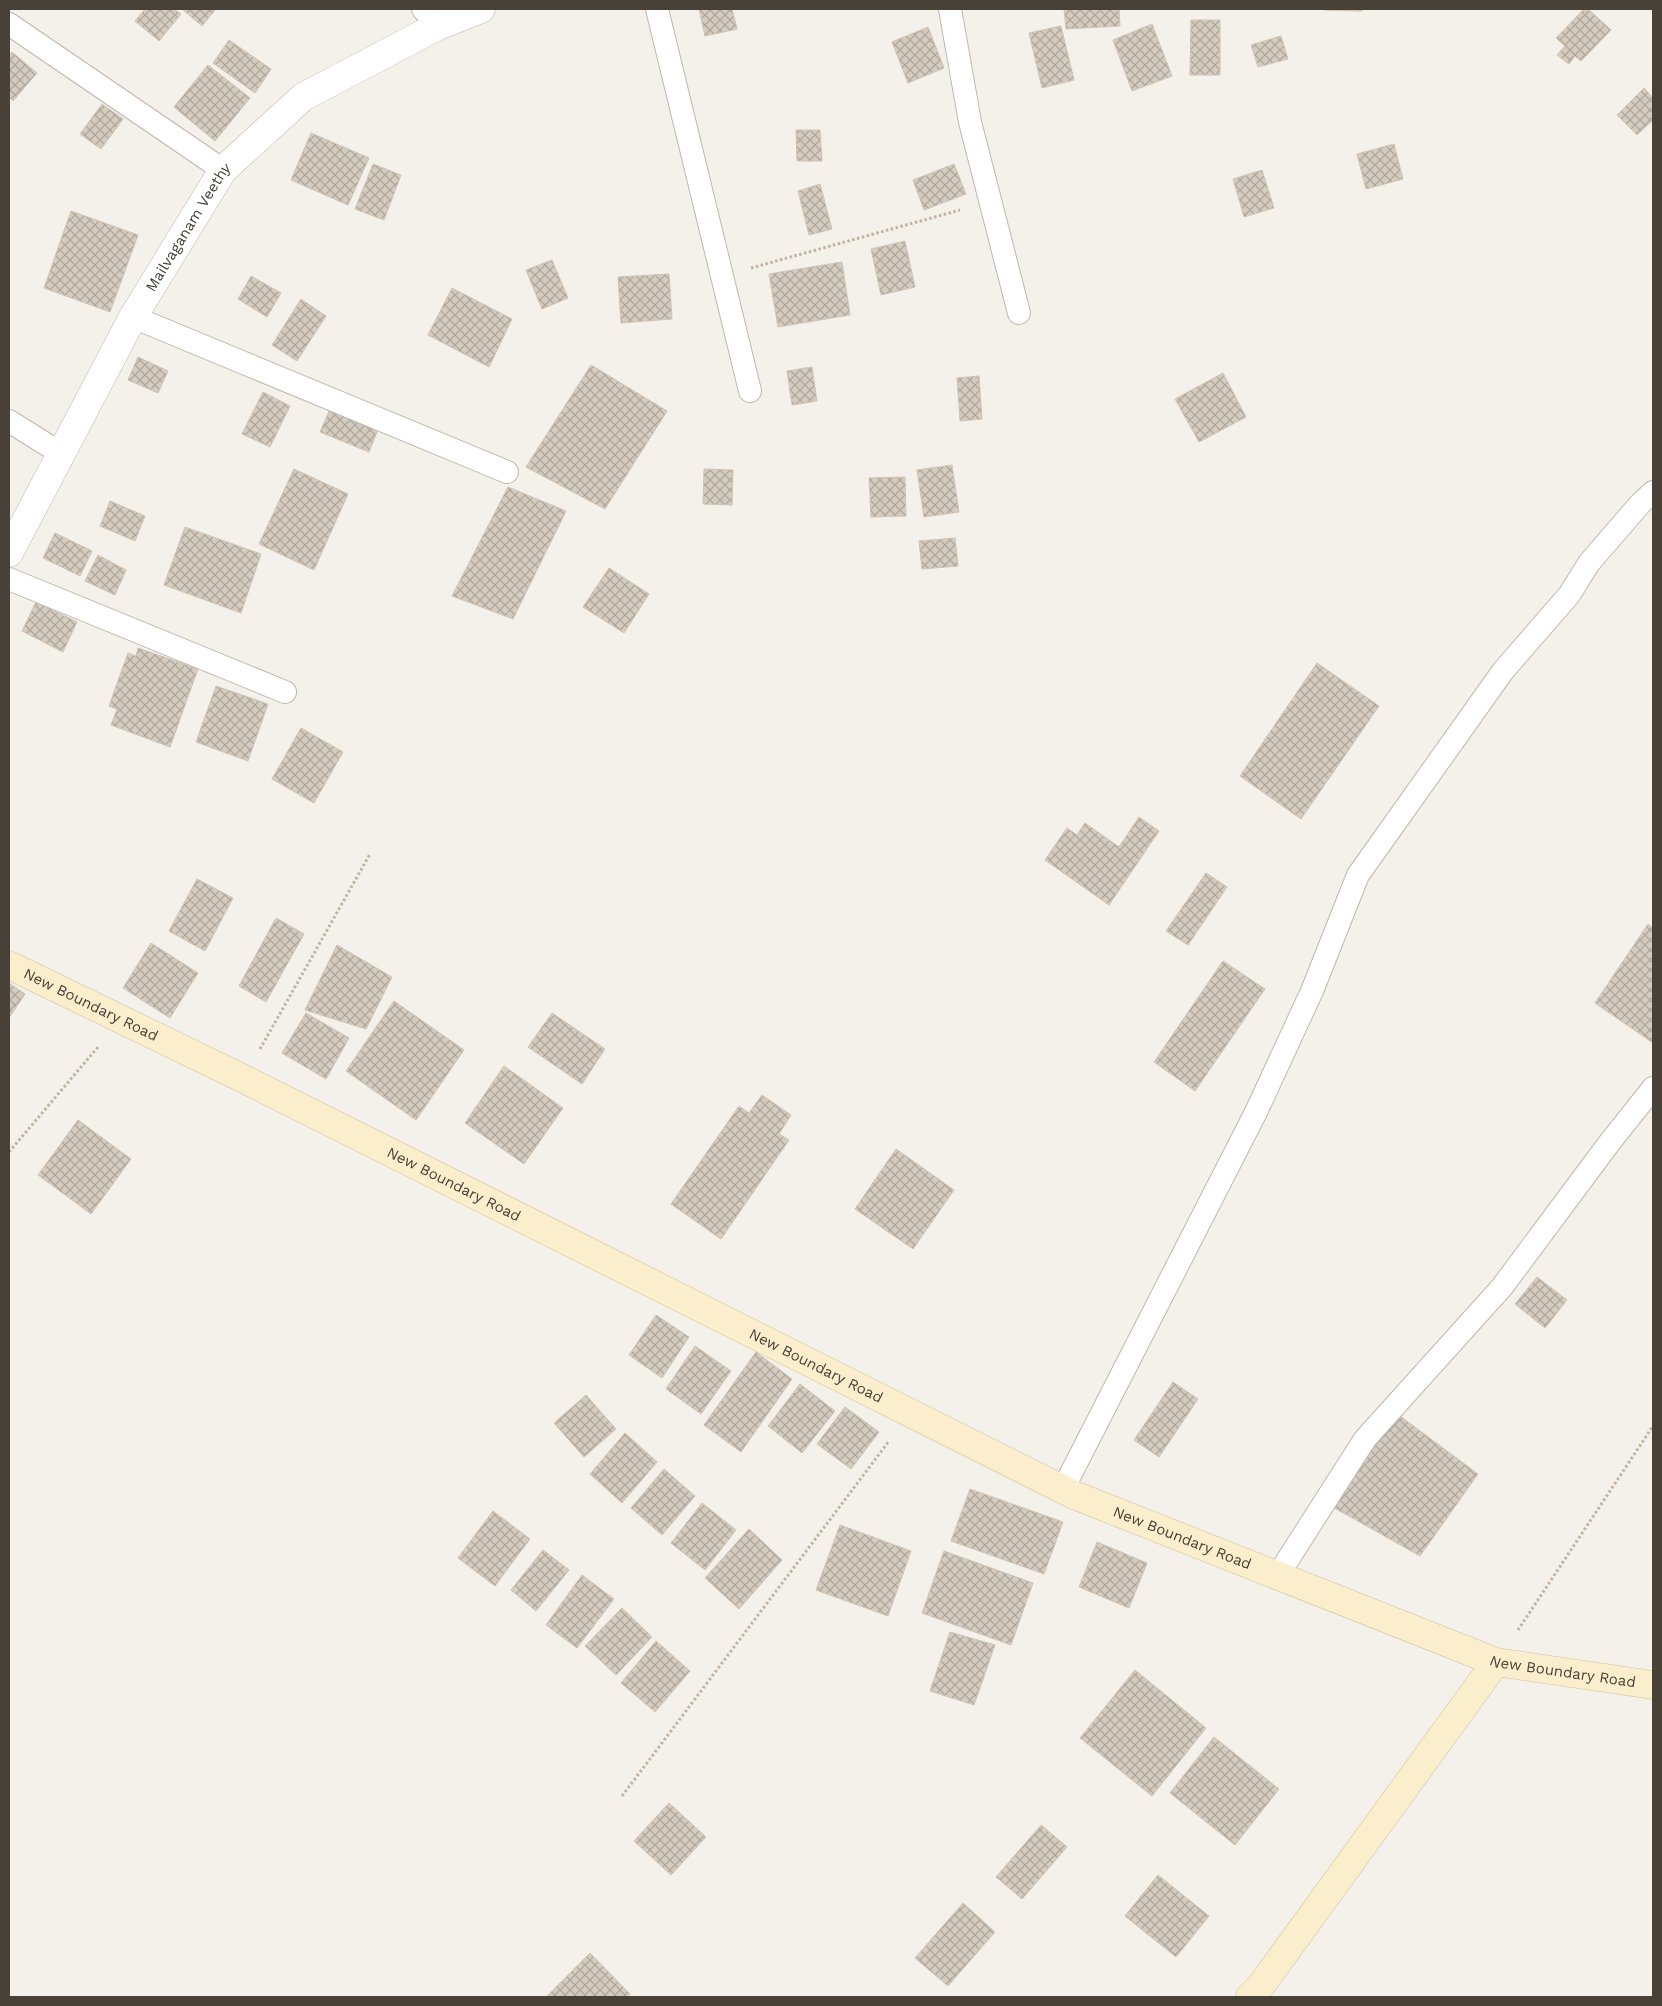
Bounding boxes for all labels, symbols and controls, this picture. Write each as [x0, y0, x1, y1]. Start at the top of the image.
street label: Mailvaganam Veethy [142, 158, 234, 295]
street label: New Boundary Road [21, 964, 161, 1045]
street label: New Boundary Road [384, 1143, 524, 1225]
street label: New Boundary Road [746, 1325, 886, 1407]
street label: New Boundary Road [1110, 1502, 1254, 1573]
street label: New Boundary Road [1487, 1651, 1637, 1691]

